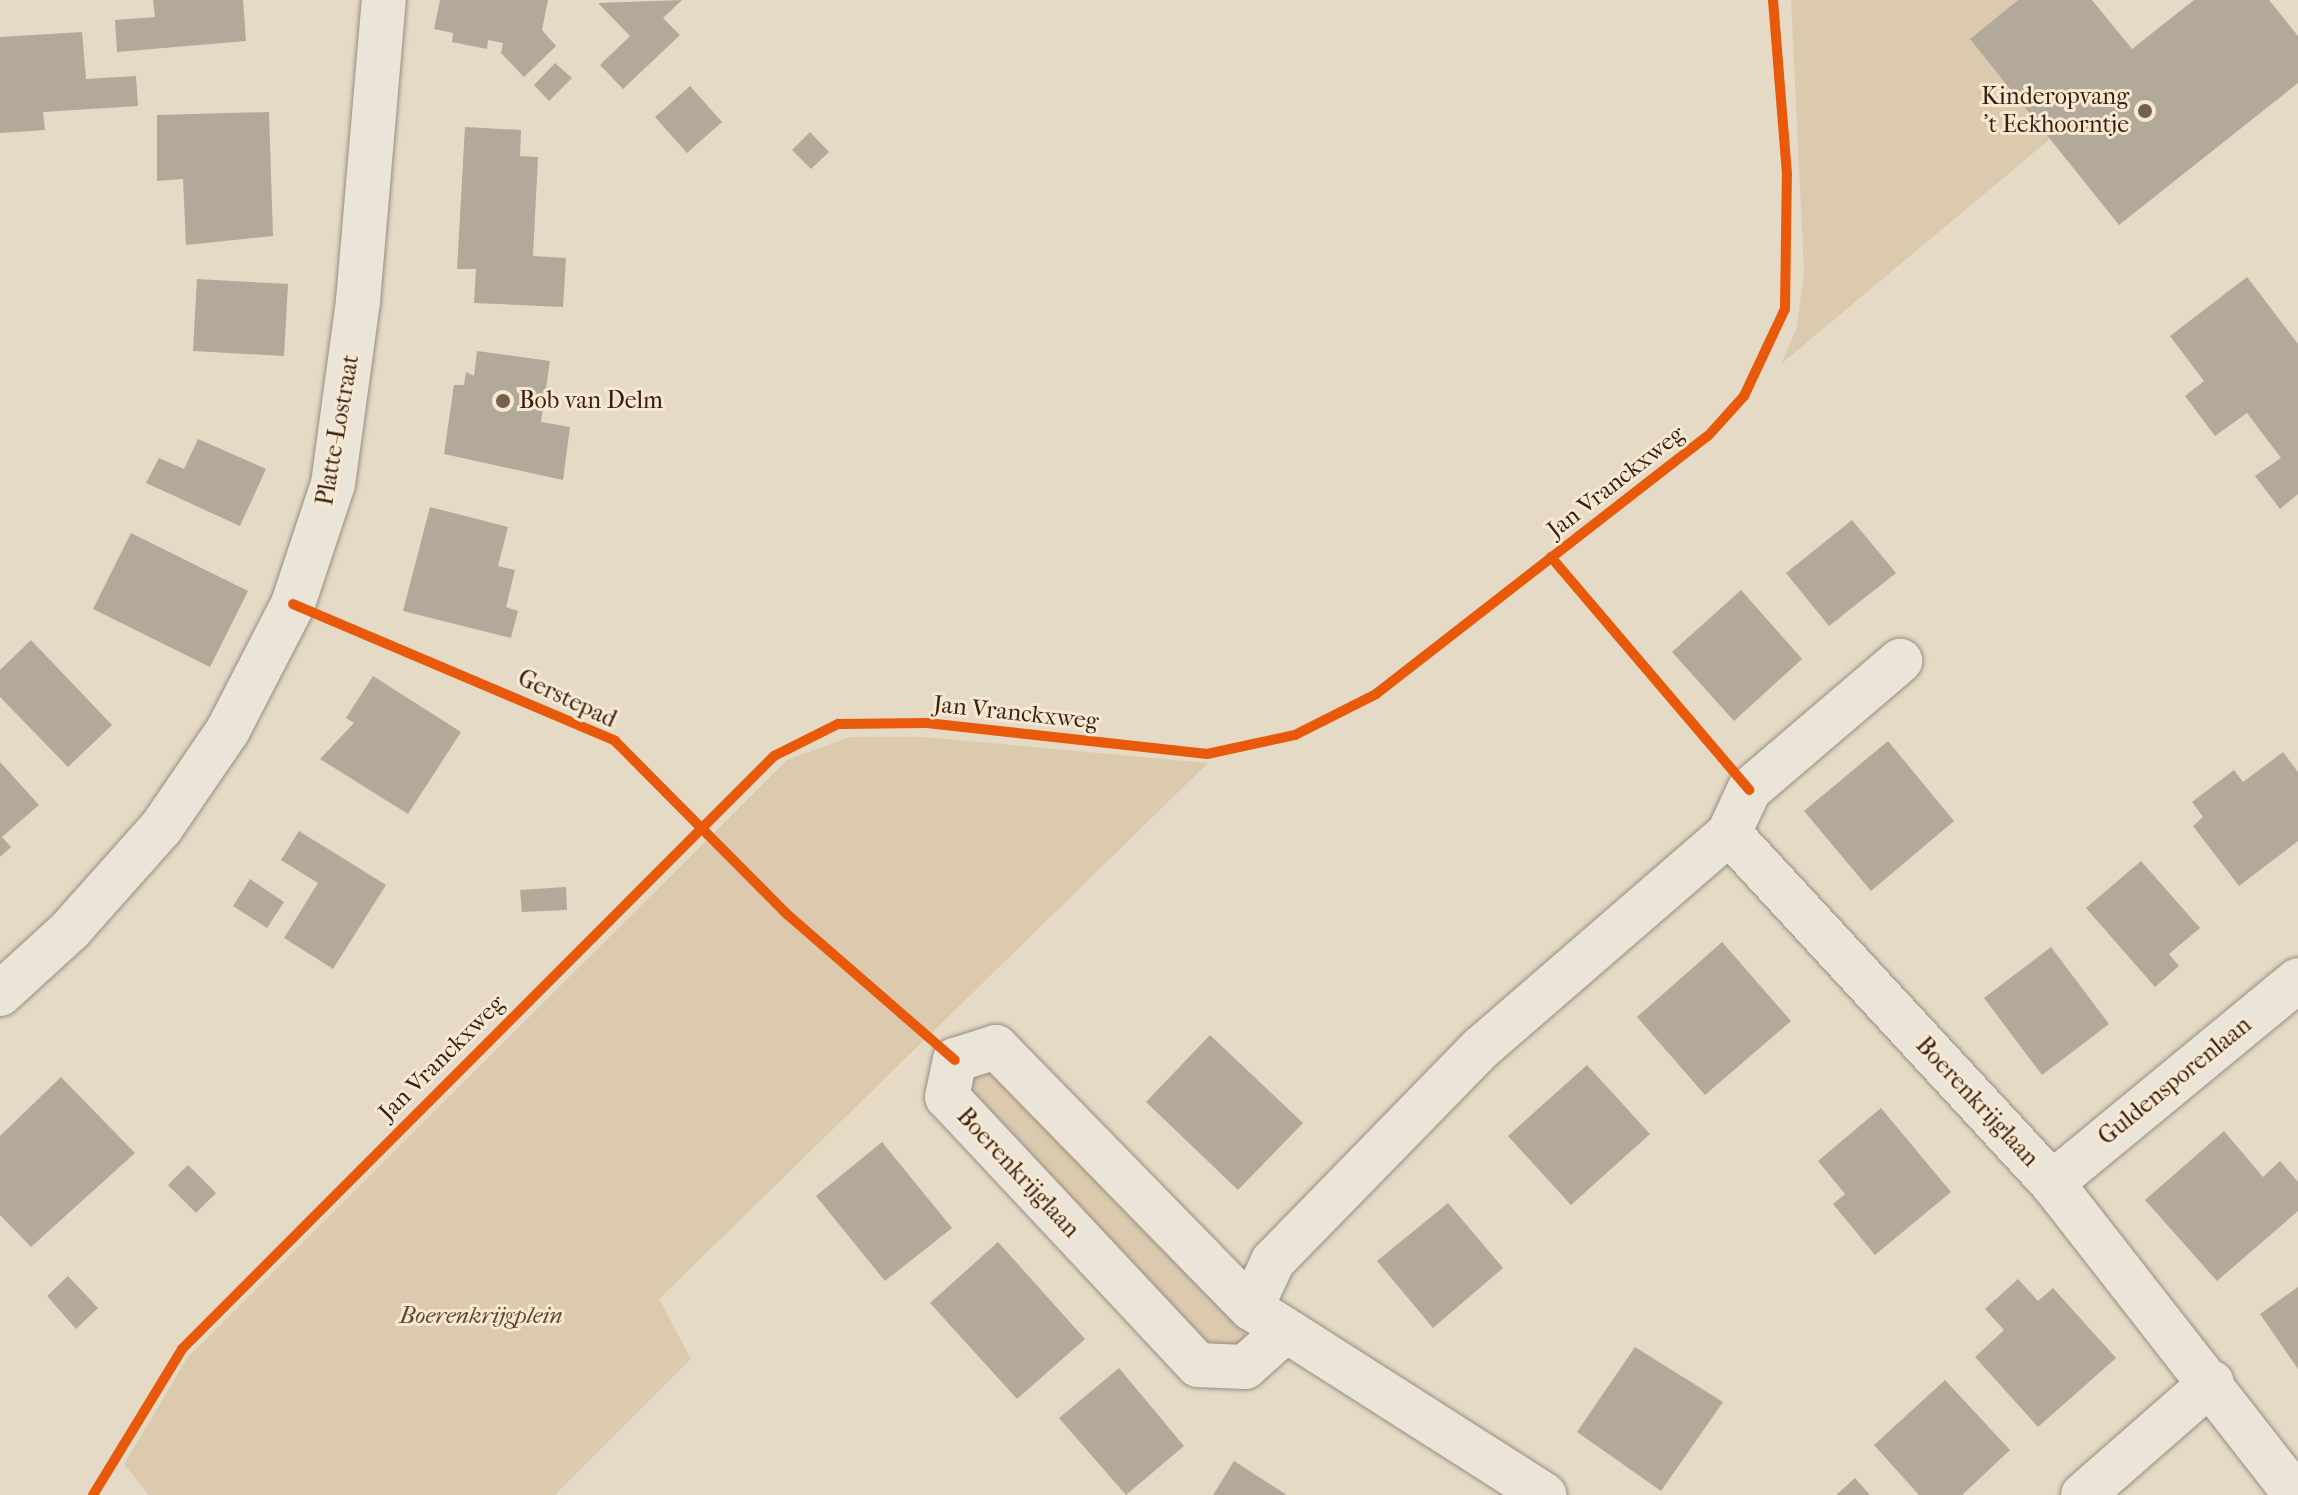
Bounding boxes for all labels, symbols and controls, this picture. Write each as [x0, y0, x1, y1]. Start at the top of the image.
place label: Kinderopvang 't Eekhoorntje [1981, 83, 2129, 139]
marker: Kinderopvang 't Eekhoorntje [2136, 102, 2154, 120]
street label: Platte-Lostraat [311, 352, 365, 508]
place label: Bob van Delm [519, 387, 663, 415]
marker: Bob van Delm [494, 392, 512, 410]
street label: Jan Vranckxweg [1542, 420, 1690, 544]
street label: Gerstepad [513, 664, 621, 734]
street label: Jan Vranckxweg [932, 690, 1100, 736]
street label: Jan Vranckxweg [373, 989, 511, 1127]
street label: Guldensporenlaan [2093, 1011, 2257, 1151]
street label: Boerenkrijglaan [1910, 1031, 2044, 1173]
street label: Boerenkrijglaan [951, 1102, 1085, 1244]
park label: Boerenkrijgplein [399, 1302, 563, 1330]

